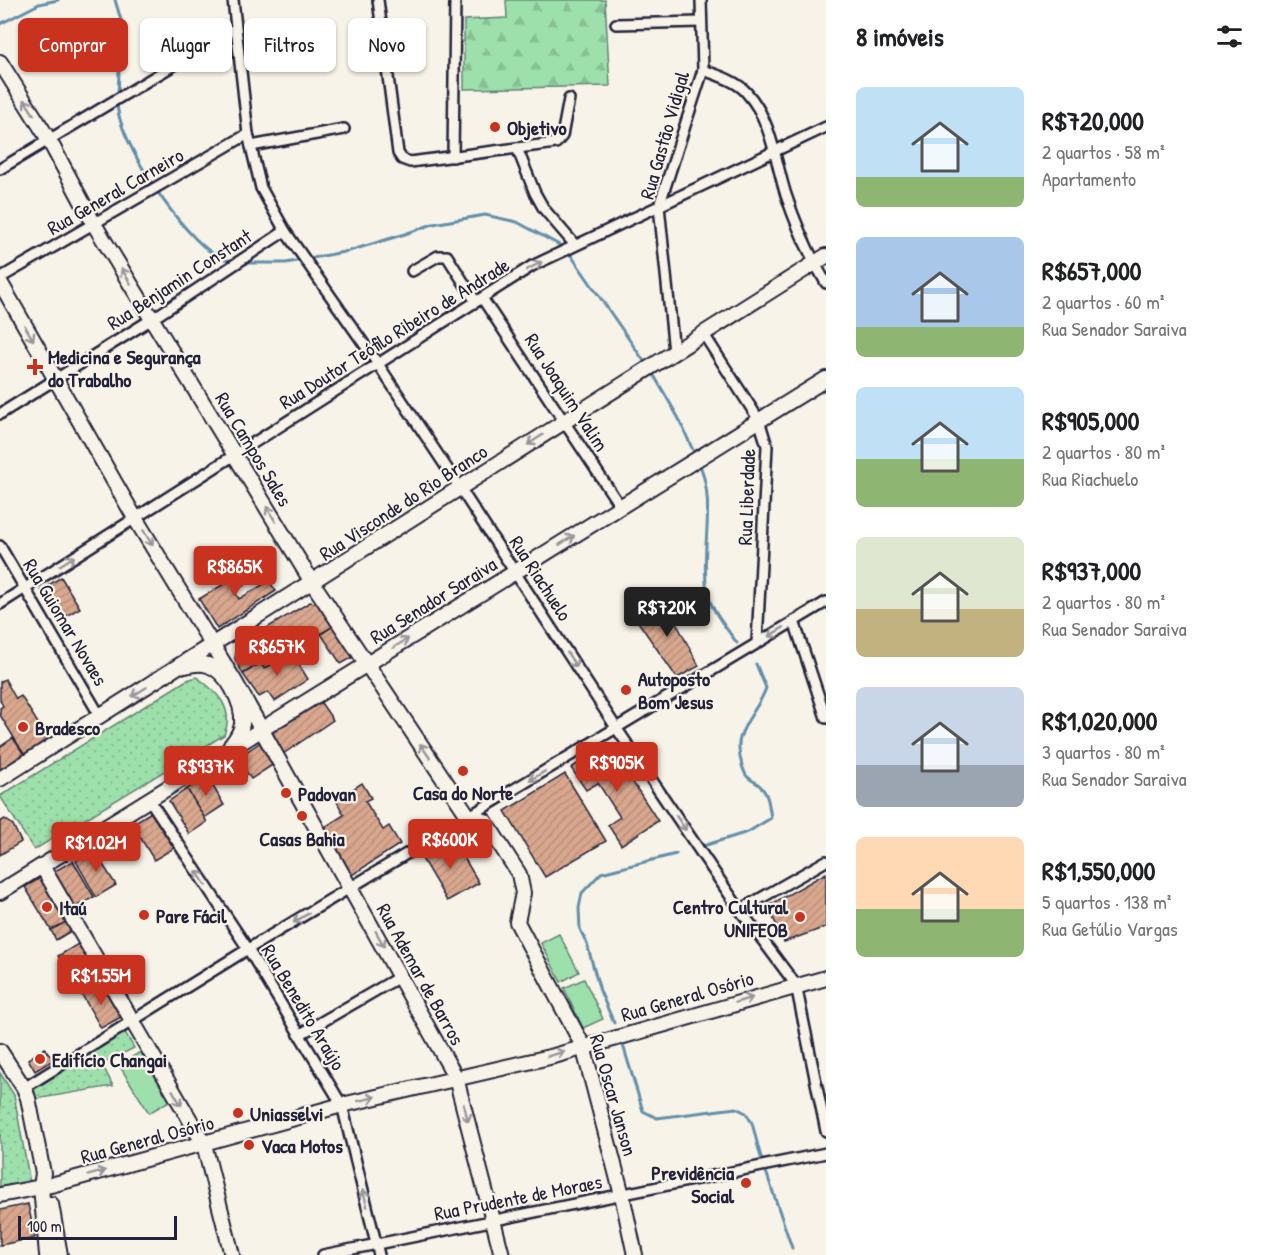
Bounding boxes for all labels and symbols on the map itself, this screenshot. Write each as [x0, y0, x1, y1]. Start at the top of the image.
street label: Rua Gastão Vidigal [633, 67, 695, 202]
one-way arrow [22, 99, 34, 116]
place label: Objetivo [507, 114, 566, 141]
marker: Objetivo [488, 120, 502, 134]
street label: Rua General Carneiro [42, 141, 188, 241]
street label: Rua Benjamin Constant [101, 222, 257, 336]
street label: Rua Doutor Teófilo Ribeiro de Andrade [274, 251, 514, 415]
one-way arrow [525, 260, 542, 272]
one-way arrow [120, 268, 132, 285]
one-way arrow [23, 324, 35, 341]
street label: Rua Joaquim Valim [519, 328, 615, 456]
place label: Medicina e Segurança do Trabalho [48, 343, 201, 393]
marker: Medicina e Segurança do Trabalho [26, 358, 44, 376]
street label: Rua Campos Sales [209, 387, 299, 511]
one-way arrow [527, 434, 544, 447]
street label: Rua Visconde do Rio Branco [314, 437, 492, 567]
street label: Rua Liberdade [731, 448, 761, 546]
one-way arrow [265, 506, 277, 523]
one-way arrow [142, 529, 154, 546]
street label: Rua Riachuelo [503, 530, 579, 626]
one-way arrow [558, 533, 575, 545]
pin: R$865K [186, 546, 284, 597]
street label: Rua Senador Saraiva [365, 550, 502, 650]
street label: Rua Guiomar Novaes [17, 553, 115, 691]
one-way arrow [58, 555, 75, 567]
pin: R$720K [618, 587, 716, 638]
pin: R$657K [228, 626, 326, 677]
one-way arrow [768, 626, 785, 638]
one-way arrow [392, 636, 409, 648]
one-way arrow [567, 651, 579, 668]
place label: Autoposto Bom Jesus [638, 665, 713, 715]
marker: Autoposto Bom Jesus [619, 683, 633, 697]
one-way arrow [131, 686, 148, 698]
place label: Bradesco [35, 714, 100, 741]
marker: Bradesco [16, 720, 30, 734]
pin: R$905K [568, 742, 666, 793]
one-way arrow [419, 744, 431, 760]
pin: R$937K [157, 746, 255, 797]
marker: Casa do Norte [456, 764, 470, 778]
one-way arrow [529, 771, 546, 783]
place label: Casa do Norte [413, 779, 513, 806]
place label: Padovan [298, 780, 356, 807]
marker: Padovan [279, 786, 293, 800]
marker: Casas Bahia [295, 809, 309, 823]
one-way arrow [674, 814, 687, 831]
pin: R$600K [401, 819, 499, 870]
pin: R$1.02M [41, 822, 151, 873]
place label: Casas Bahia [259, 825, 345, 852]
one-way arrow [195, 870, 207, 887]
place label: Centro Cultural UNIFEOB [673, 893, 789, 943]
place label: Itaú [59, 894, 87, 921]
street label: Rua Ademar de Barros [371, 898, 471, 1050]
marker: Itaú [40, 900, 54, 914]
place label: Pare Fácil [156, 902, 227, 929]
marker: Pare Fácil [137, 908, 151, 922]
marker: Centro Cultural UNIFEOB [793, 910, 807, 924]
one-way arrow [293, 912, 310, 924]
one-way arrow [374, 930, 386, 947]
street label: Rua Benedito Araújo [256, 939, 352, 1075]
pin: R$1.55M [46, 955, 156, 1006]
street label: Rua General Osório [618, 964, 756, 1028]
one-way arrow [734, 994, 753, 1006]
street label: Rua Oscar Janson [584, 1031, 644, 1159]
place label: Edifício Changai [52, 1046, 167, 1074]
one-way arrow [546, 1048, 565, 1060]
marker: Edifício Changai [33, 1052, 47, 1066]
one-way arrow [171, 1089, 183, 1106]
one-way arrow [357, 1093, 376, 1105]
place label: Uniasselvi [250, 1100, 324, 1127]
one-way arrow [460, 1104, 472, 1123]
marker: Uniasselvi [231, 1106, 245, 1120]
street label: Rua General Osório [77, 1108, 217, 1170]
place label: Vaca Motos [261, 1132, 343, 1159]
marker: Vaca Motos [242, 1138, 256, 1152]
place label: Previdência Social [651, 1159, 735, 1209]
one-way arrow [88, 1166, 107, 1178]
street label: Rua Prudente de Moraes [432, 1167, 605, 1227]
marker: Previdência Social [739, 1176, 753, 1190]
one-way arrow [358, 1189, 370, 1208]
scale bar [18, 1213, 177, 1240]

